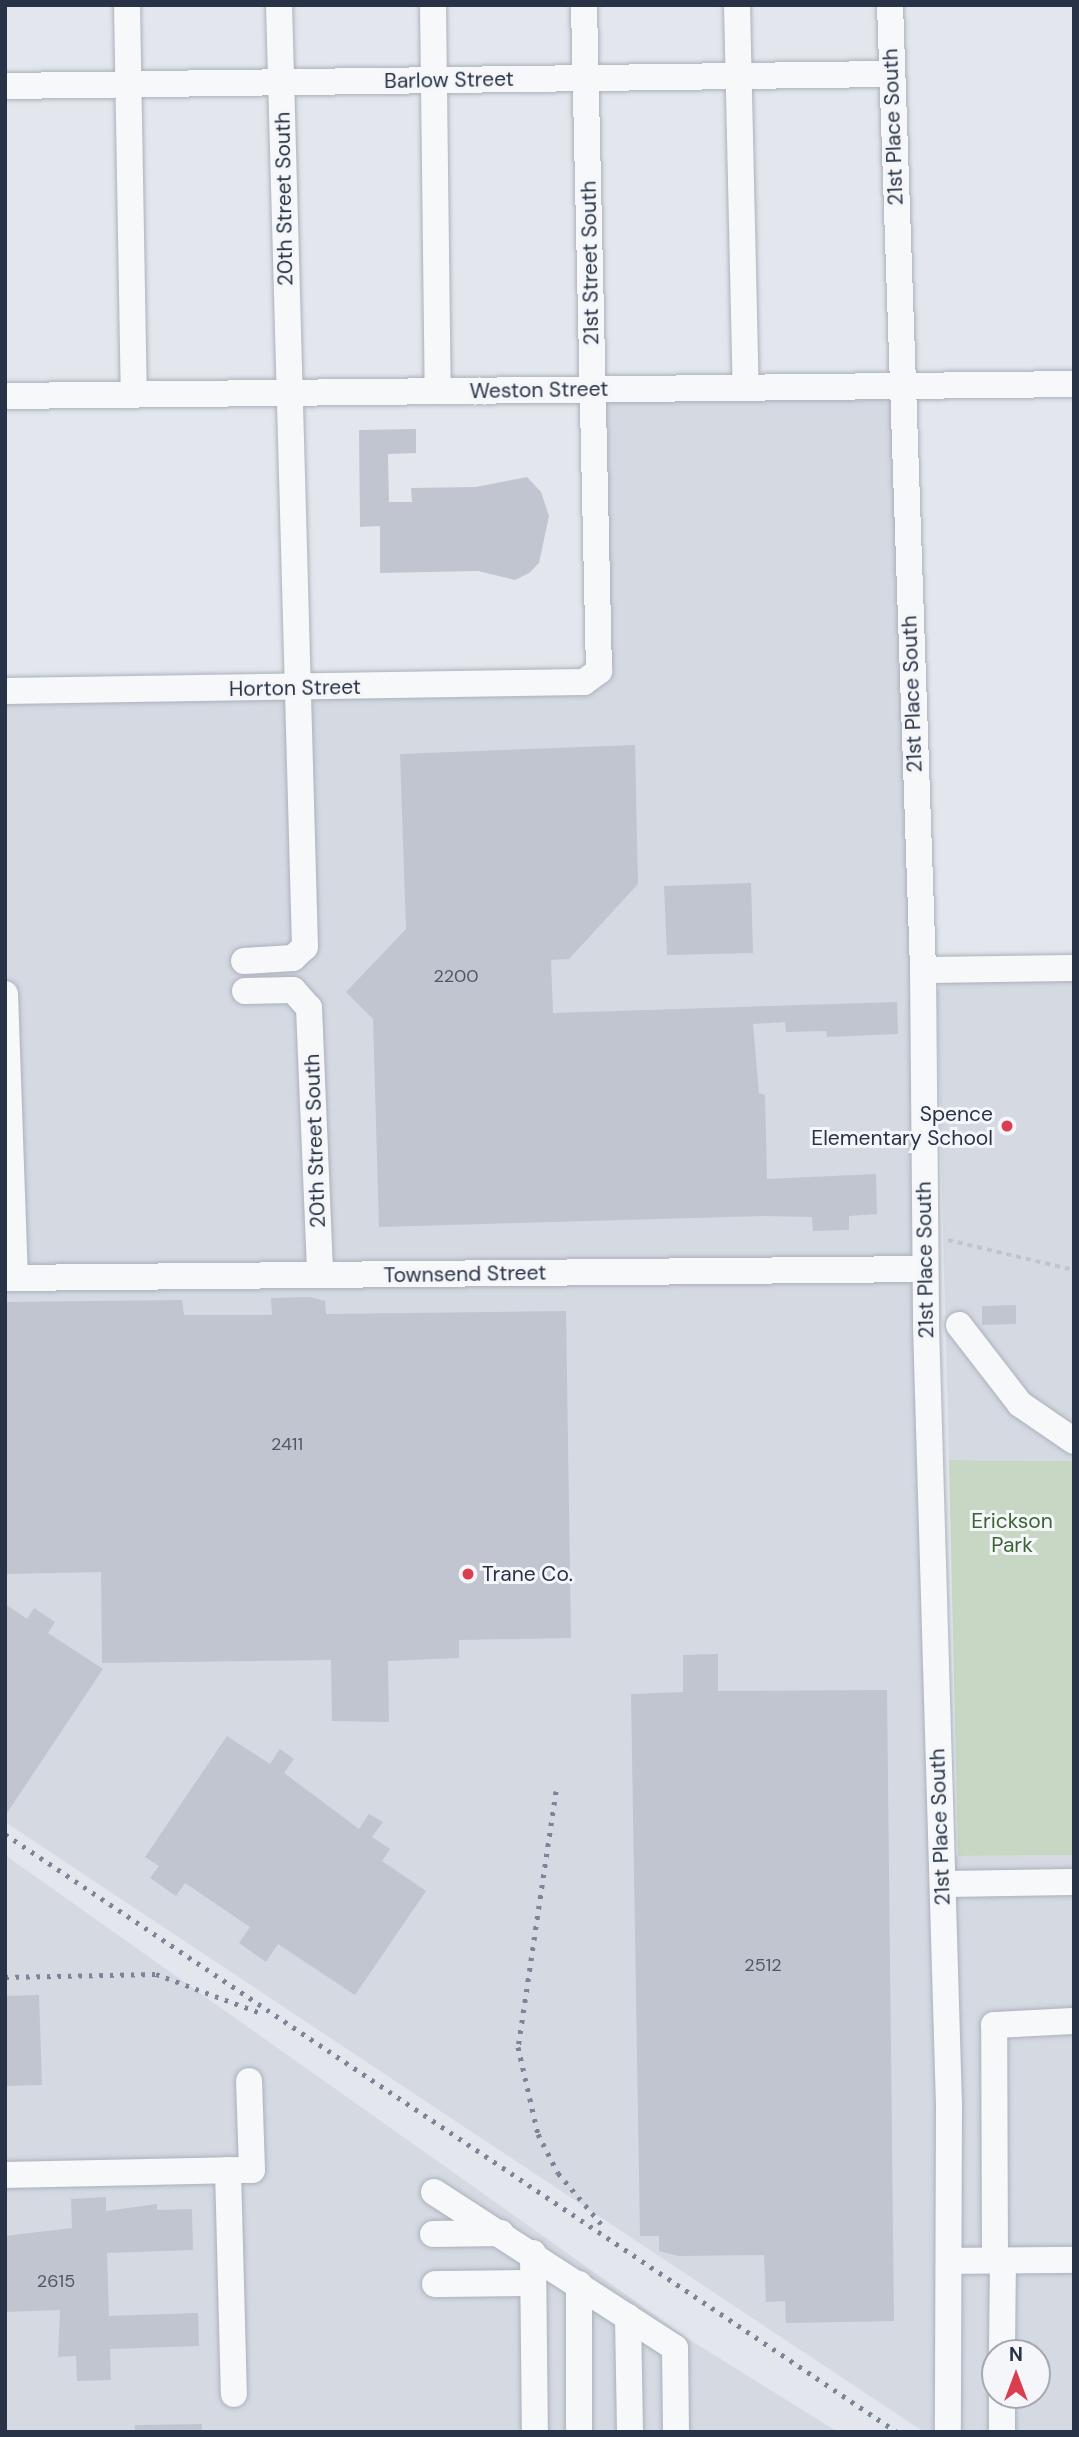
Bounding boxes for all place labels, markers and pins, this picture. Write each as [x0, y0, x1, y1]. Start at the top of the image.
place label: Spence Elementary School [811, 1101, 993, 1151]
marker: Spence Elementary School [999, 1118, 1015, 1134]
place label: Trane Co. [482, 1561, 573, 1587]
marker: Trane Co. [460, 1566, 476, 1582]

